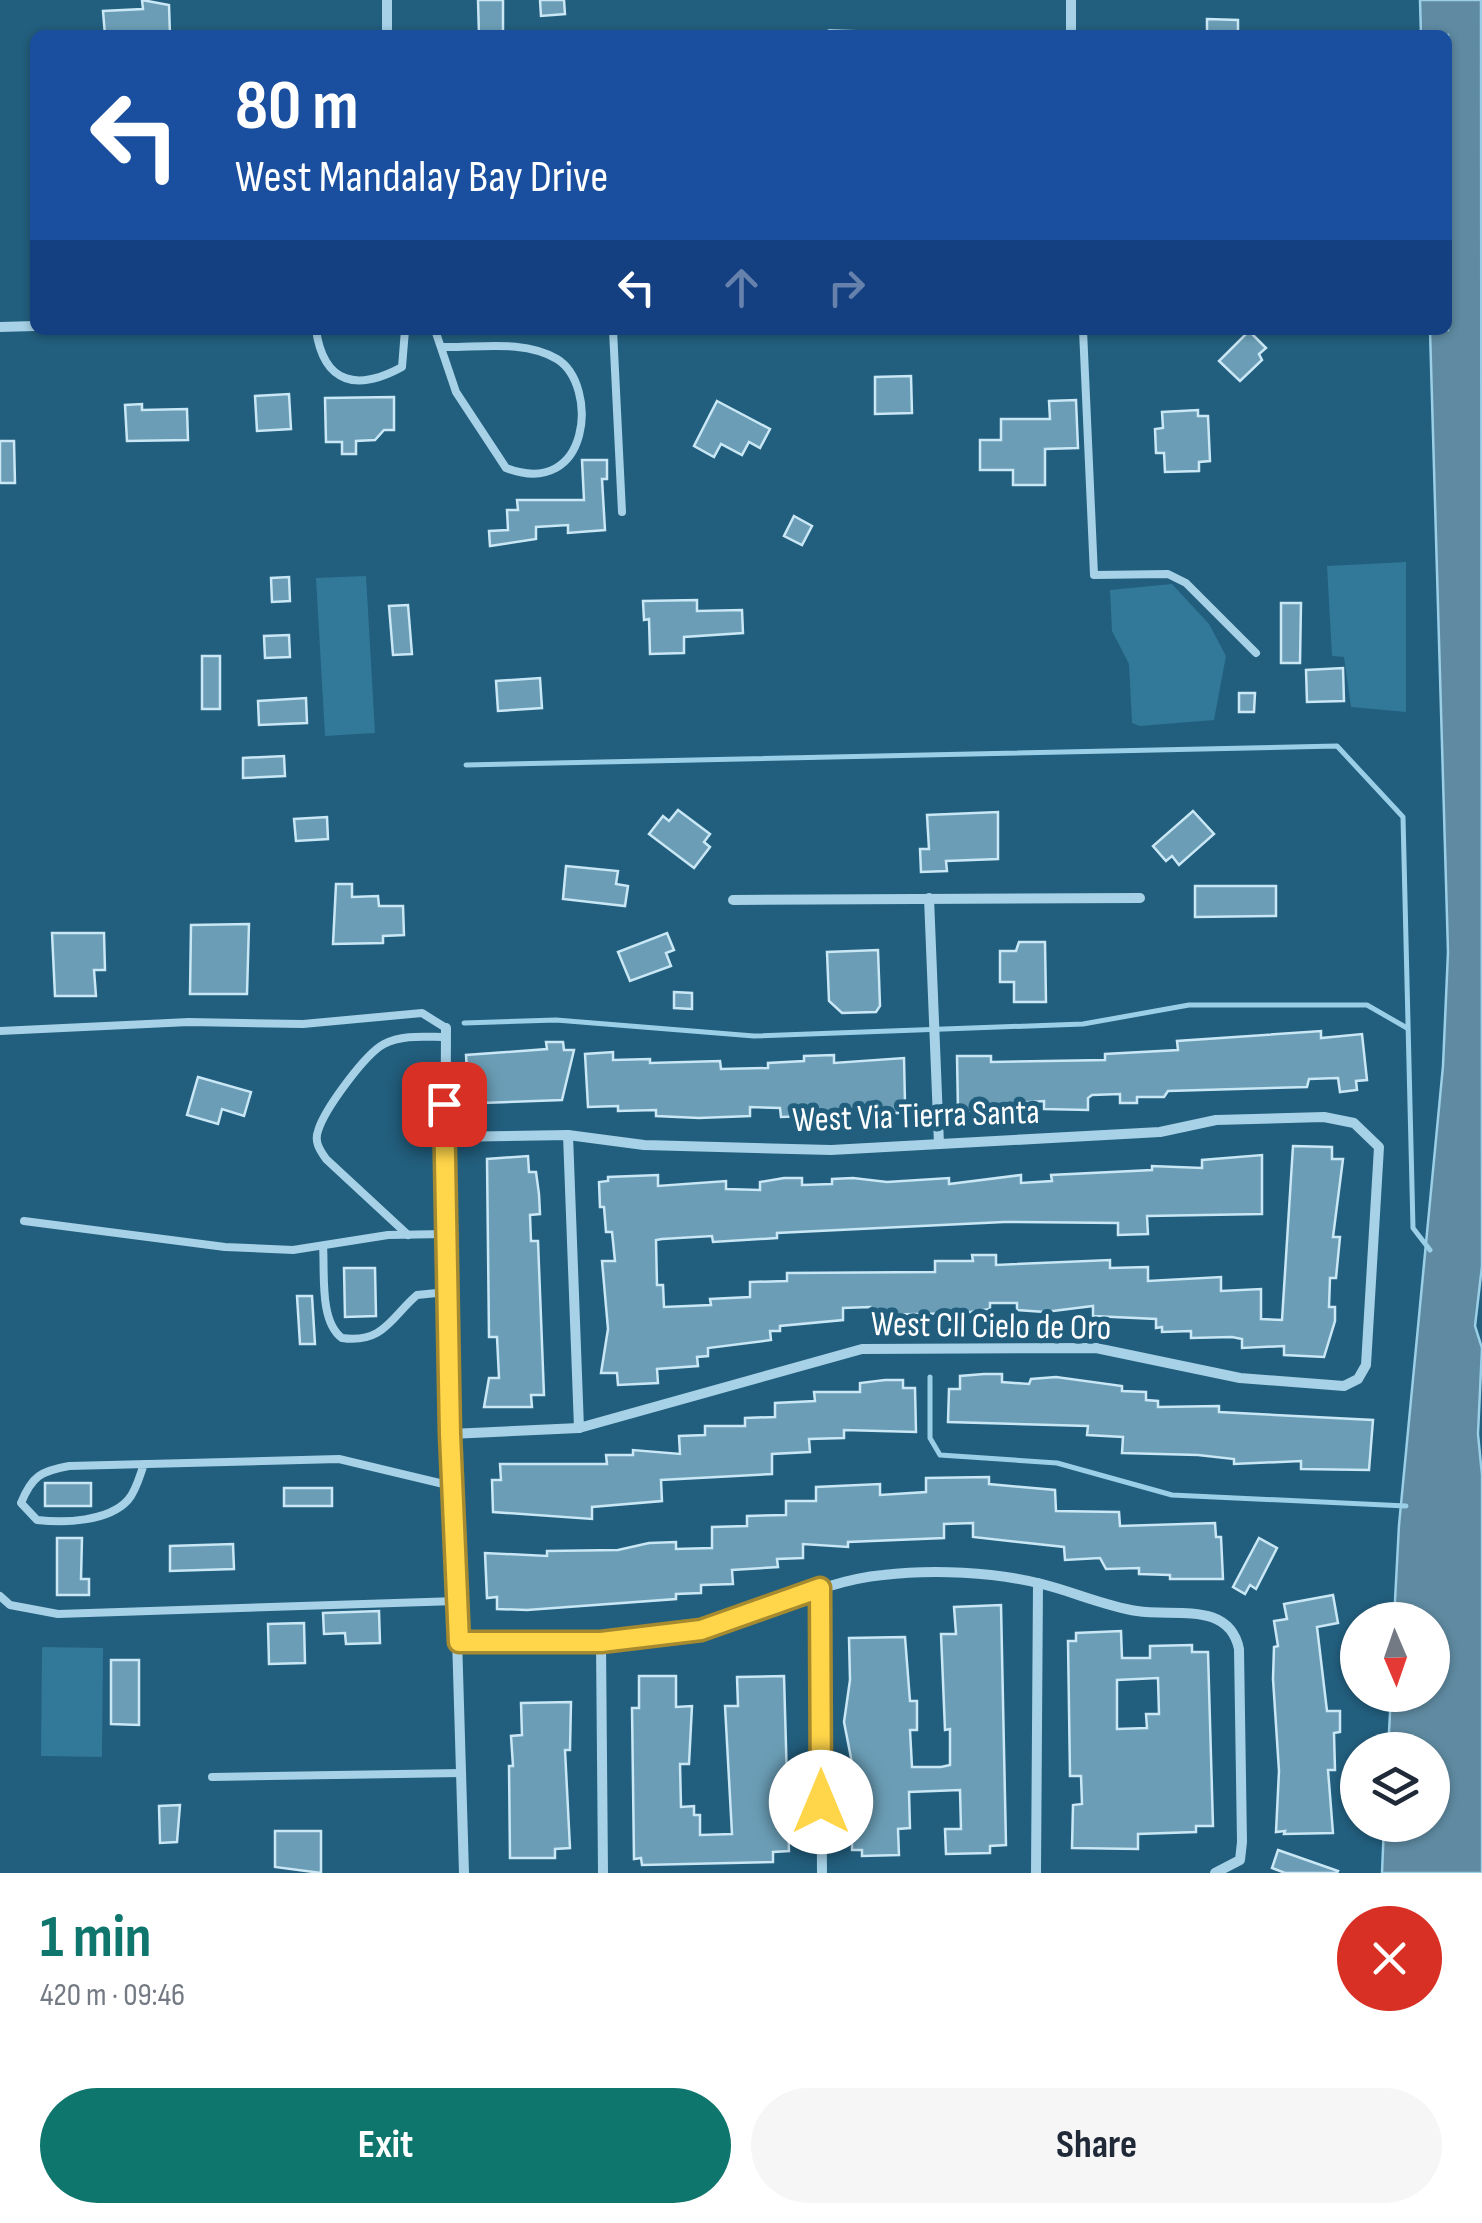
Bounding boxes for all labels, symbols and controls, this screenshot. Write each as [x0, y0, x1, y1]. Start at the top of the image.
text: 80 m [235, 65, 359, 149]
icon: left [70, 70, 200, 200]
text: West Mandalay Bay Drive [235, 150, 608, 205]
icon: left [609, 260, 664, 315]
icon: ahead [714, 260, 769, 315]
icon: right [819, 260, 874, 315]
pin [402, 1062, 487, 1147]
icon: arrive [417, 1077, 472, 1132]
street label: West Via Tierra Santa [792, 1091, 1040, 1142]
street label: West Cll Cielo de Oro [870, 1303, 1111, 1350]
north arrow [1340, 1602, 1450, 1712]
map controls [1340, 1602, 1450, 1842]
button: layers [1340, 1732, 1450, 1842]
position arrow [769, 1750, 873, 1854]
text: 1 min [40, 1902, 152, 1974]
button: close [1337, 1906, 1442, 2011]
text: 420 m · 09:46 [40, 1976, 185, 2015]
button: Exit [40, 2088, 731, 2203]
button: Share [751, 2088, 1442, 2203]

